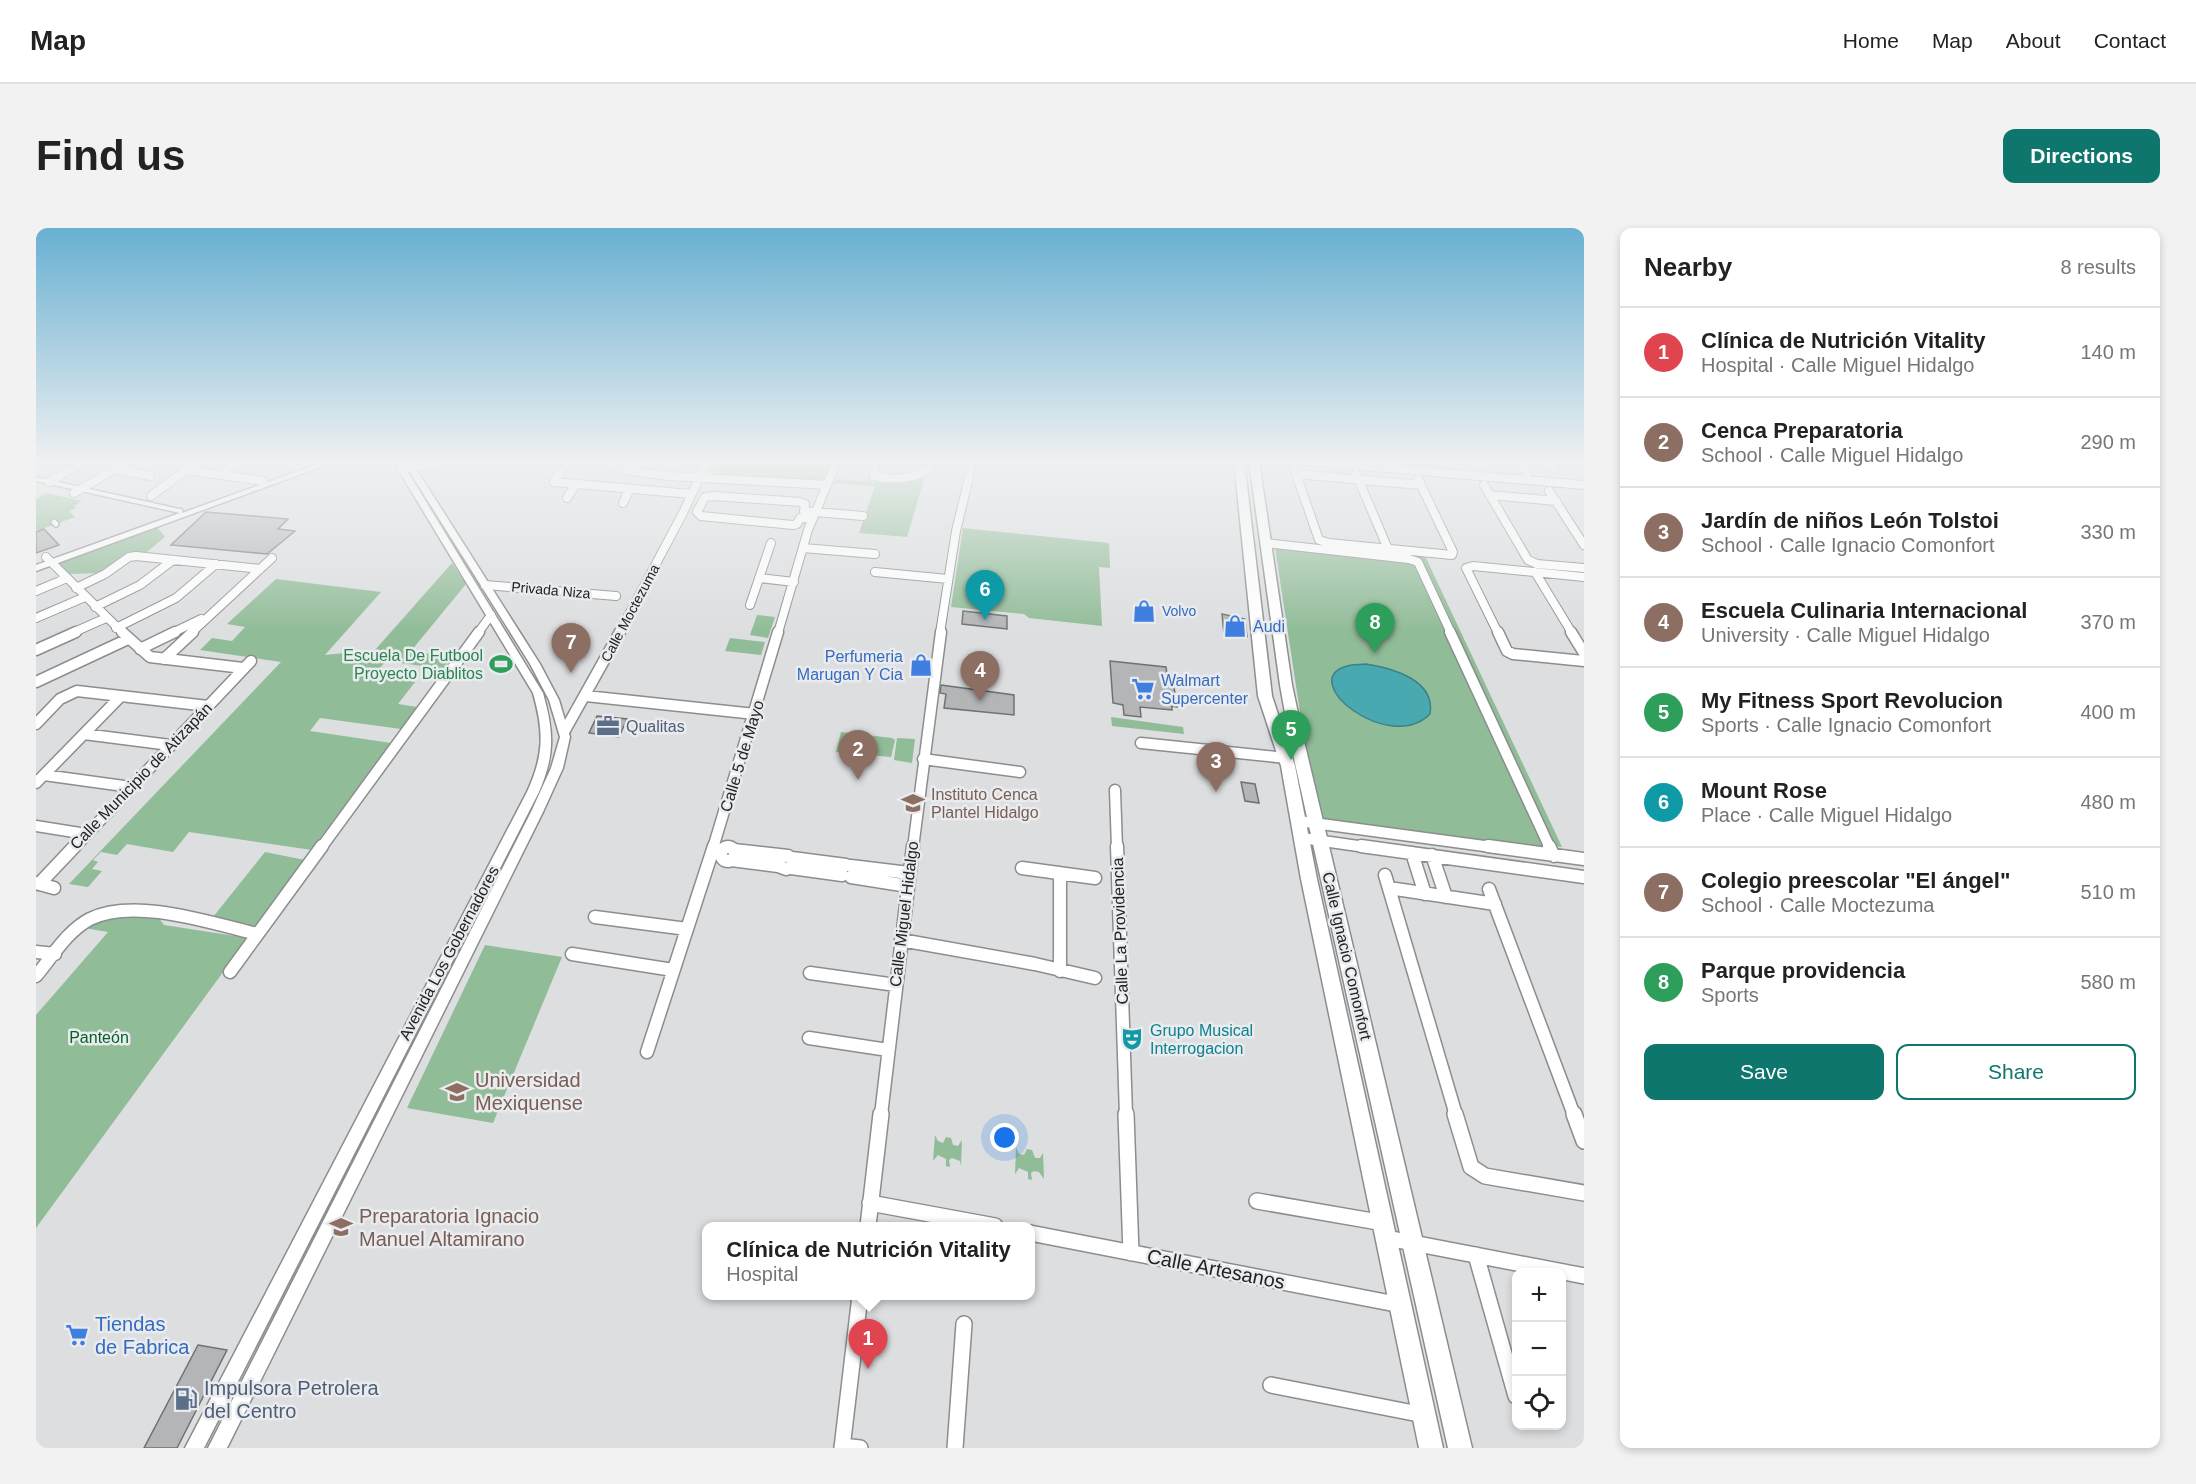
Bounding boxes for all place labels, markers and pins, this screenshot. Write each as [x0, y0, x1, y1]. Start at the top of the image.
pin: 6 [966, 570, 1004, 620]
shop icon: Volvo [1131, 598, 1157, 624]
place label: Volvo [1162, 603, 1196, 619]
pin: 8 [1356, 604, 1394, 653]
shop icon: Audi [1222, 613, 1248, 639]
place label: Audi [1253, 618, 1285, 635]
pin: 7 [552, 624, 590, 673]
place label: Escuela De Futbool Proyecto Diablitos [343, 647, 483, 682]
place label: Perfumeria Marugan Y Cia [797, 648, 903, 683]
sports icon: Escuela De Futbool Proyecto Diablitos [488, 651, 514, 677]
shop icon: Perfumeria Marugan Y Cia [908, 652, 934, 678]
pin: 4 [960, 652, 1000, 701]
place label: Walmart Supercenter [1161, 672, 1249, 707]
supermarket icon: Walmart Supercenter [1130, 676, 1156, 702]
pin: 5 [1272, 710, 1310, 760]
office icon: Qualitas [595, 713, 621, 739]
place label: Qualitas [626, 718, 685, 735]
pin: 2 [838, 730, 878, 780]
pin: 3 [1196, 742, 1236, 792]
place label: Instituto Cenca Plantel Hidalgo [931, 786, 1039, 821]
school or university icon: Instituto Cenca Plantel Hidalgo [900, 790, 926, 816]
place label: Grupo Musical Interrogacion [1150, 1022, 1253, 1057]
theatre icon: Grupo Musical Interrogacion [1119, 1026, 1145, 1052]
place label: Universidad Mexiquense [475, 1069, 583, 1114]
school or university icon: Universidad Mexiquense [444, 1079, 470, 1105]
place label: Preparatoria Ignacio Manuel Altamirano [359, 1205, 539, 1250]
school or university icon: Preparatoria Ignacio Manuel Altamirano [328, 1214, 354, 1240]
place label: Tiendas de Fabrica [95, 1313, 190, 1358]
pin: 1 [848, 1320, 888, 1369]
supermarket icon: Tiendas de Fabrica [64, 1322, 90, 1348]
place label: Impulsora Petrolera del Centro [204, 1377, 379, 1422]
fuel station icon: Impulsora Petrolera del Centro [173, 1386, 199, 1412]

